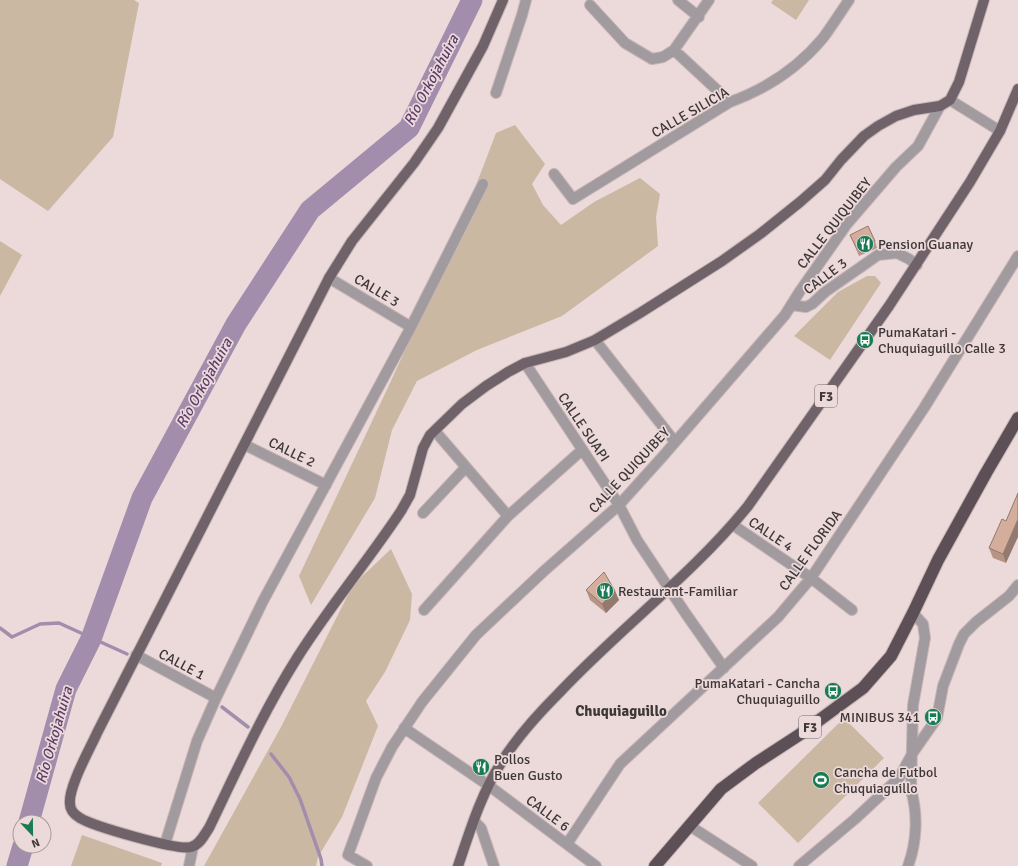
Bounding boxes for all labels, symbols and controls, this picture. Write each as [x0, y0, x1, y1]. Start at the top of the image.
water label: Río Orkojahuira [400, 31, 463, 128]
street label: CALLE SILICIA [648, 83, 732, 141]
street label: CALLE QUIQUIBEY [794, 174, 875, 272]
restaurant icon: Pension Guanay [855, 234, 875, 254]
place label: Pension Guanay [878, 236, 973, 253]
street label: CALLE 3 [800, 255, 850, 298]
street label: CALLE 3 [351, 270, 403, 311]
place label: PumaKatari - Chuquiaguillo Calle 3 [878, 324, 1006, 357]
bus stop icon: PumaKatari - Chuquiaguillo Calle 3 [855, 330, 875, 350]
water label: Río Orkojahuira [172, 335, 236, 431]
road number: F3 [815, 385, 837, 407]
street label: CALLE SUAPI [554, 389, 613, 465]
street label: CALLE QUIQUIBEY [585, 424, 673, 517]
street label: CALLE 2 [266, 434, 318, 471]
street label: CALLE FLORIDA [775, 506, 846, 594]
street label: CALLE 4 [745, 513, 797, 556]
restaurant icon: Restaurant-Familiar [595, 581, 615, 601]
place label: Restaurant-Familiar [618, 583, 738, 600]
street label: CALLE 1 [156, 645, 208, 684]
place label: PumaKatari - Cancha Chuquiaguillo [694, 675, 820, 708]
bus stop icon: PumaKatari - Cancha Chuquiaguillo [823, 681, 843, 701]
water label: Río Orkojahuira [32, 684, 77, 785]
district label: Chuquiaguillo [575, 702, 667, 720]
bus stop icon: MINIBUS 341 [923, 707, 943, 727]
place label: MINIBUS 341 [840, 709, 920, 726]
road number: F3 [799, 716, 821, 738]
place label: Pollos Buen Gusto [494, 751, 563, 784]
restaurant icon: Pollos Buen Gusto [471, 757, 491, 777]
place label: Cancha de Futbol Chuquiaguillo [834, 764, 937, 797]
sports icon: Cancha de Futbol Chuquiaguillo [811, 770, 831, 790]
street label: CALLE 6 [523, 792, 573, 835]
north arrow [12, 814, 52, 854]
text: N [30, 835, 42, 850]

